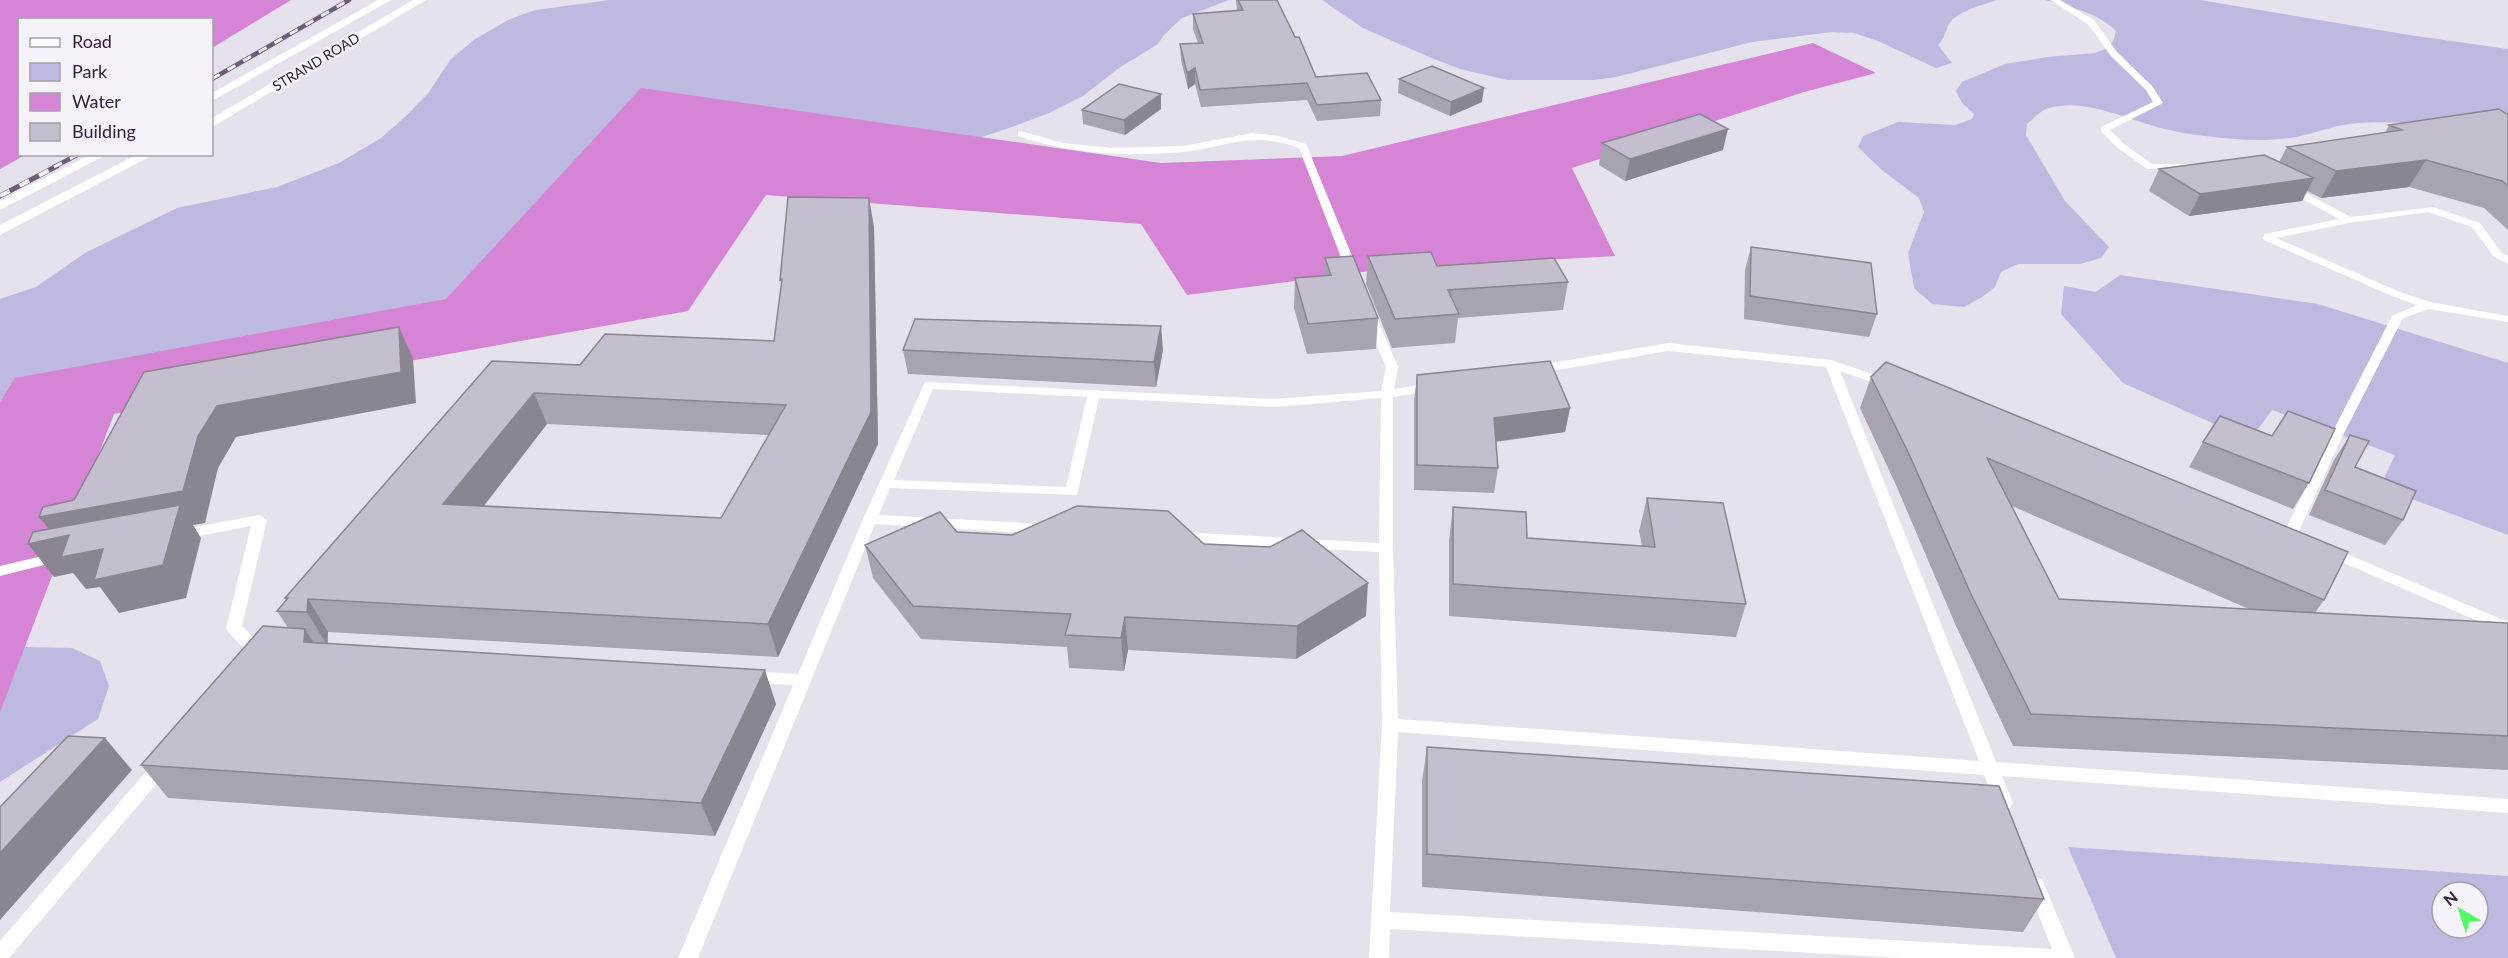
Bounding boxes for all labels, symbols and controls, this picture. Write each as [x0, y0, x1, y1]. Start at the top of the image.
legend [18, 18, 213, 156]
street label: STRAND ROAD [269, 29, 362, 94]
text: Road [72, 30, 112, 52]
text: Park [72, 60, 108, 82]
text: Water [72, 90, 121, 112]
text: Building [72, 120, 136, 142]
north arrow [2430, 880, 2490, 940]
text: N [2439, 887, 2461, 909]

